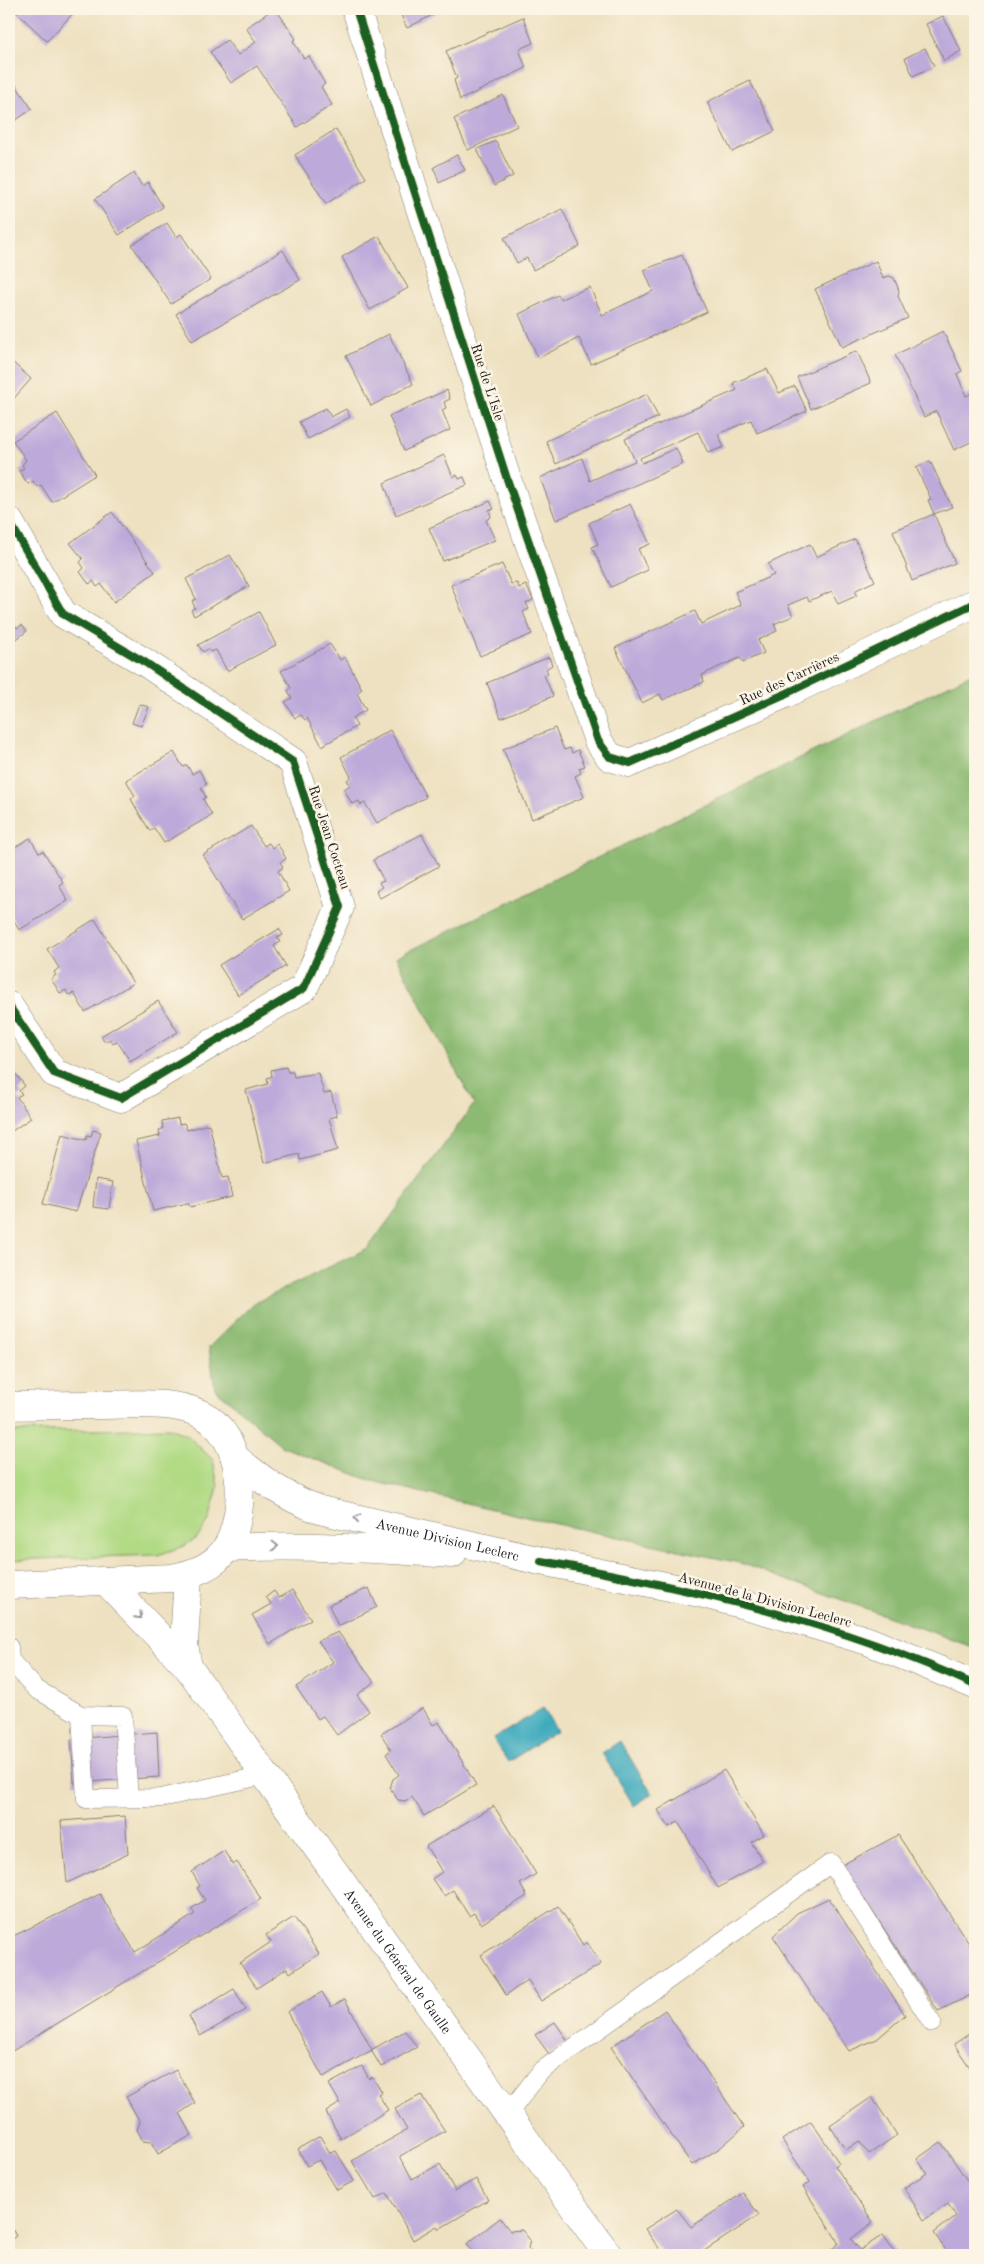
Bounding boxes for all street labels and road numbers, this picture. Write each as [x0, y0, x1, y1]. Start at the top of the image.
street label: Rue de L'Isle [468, 342, 506, 423]
street label: Rue des Carrières [738, 650, 841, 708]
street label: Rue Jean Cocteau [306, 784, 353, 892]
street label: Avenue Division Leclerc [374, 1517, 520, 1564]
street label: Avenue de la Division Leclerc [677, 1570, 853, 1630]
street label: Avenue du Général de Gaulle [341, 1886, 453, 2036]

